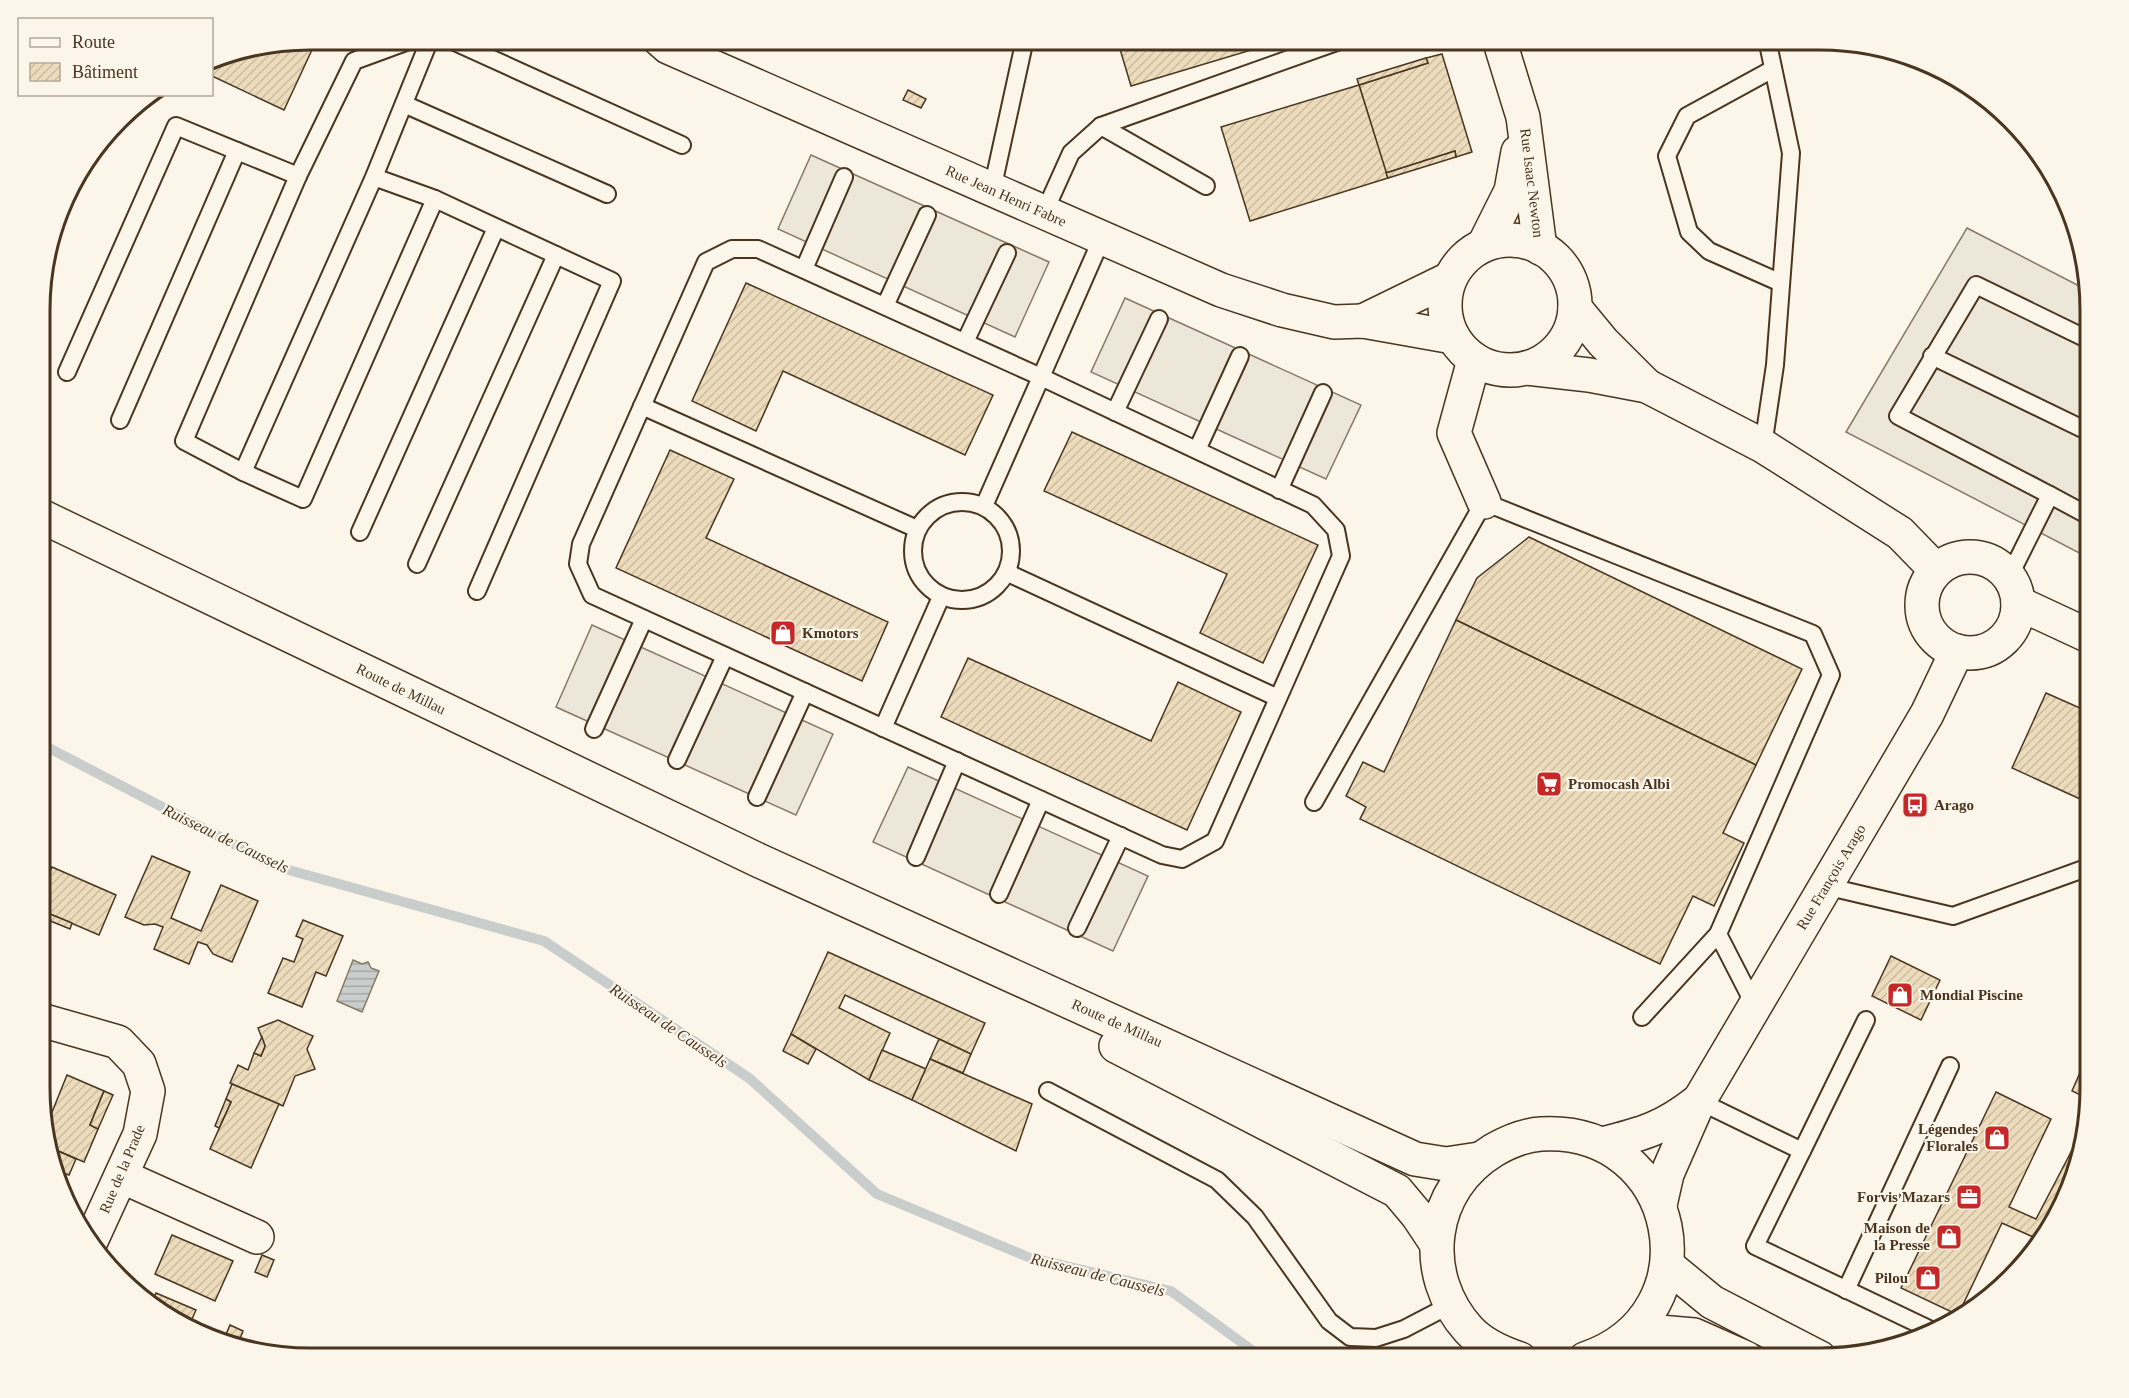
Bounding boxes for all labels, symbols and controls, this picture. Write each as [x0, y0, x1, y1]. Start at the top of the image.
legend [18, 18, 213, 96]
text: Route [72, 32, 115, 52]
text: Bâtiment [72, 62, 138, 82]
street label: Rue Isaac Newton [1517, 127, 1547, 239]
street label: Rue Jean Henri Fabre [943, 162, 1069, 230]
shop icon: Kmotors [768, 618, 798, 648]
place label: Kmotors [802, 625, 859, 641]
street label: Route de Millau [354, 660, 449, 718]
supermarket icon: Promocash Albi [1534, 769, 1564, 799]
place label: Promocash Albi [1568, 776, 1670, 792]
bus stop icon: Arago [1900, 790, 1930, 820]
place label: Arago [1934, 797, 1974, 813]
water label: Ruisseau de Caussels [159, 800, 291, 876]
street label: Rue François Arago [1793, 821, 1869, 933]
water label: Ruisseau de Caussels [606, 979, 731, 1071]
shop icon: Mondial Piscine [1885, 980, 1915, 1010]
place label: Mondial Piscine [1920, 987, 2023, 1003]
street label: Route de Millau [1069, 996, 1165, 1050]
place label: Légendes Florales [1918, 1121, 1978, 1154]
street label: Rue de la Prade [96, 1122, 148, 1216]
shop icon: Légendes Florales [1982, 1123, 2012, 1153]
office icon: Forvis Mazars [1954, 1182, 1984, 1212]
place label: Forvis Mazars [1857, 1189, 1950, 1205]
place label: Maison de la Presse [1864, 1220, 1930, 1253]
shop icon: Maison de la Presse [1934, 1222, 1964, 1252]
water label: Ruisseau de Caussels [1028, 1249, 1167, 1299]
shop icon: Pilou [1913, 1263, 1943, 1293]
place label: Pilou [1875, 1270, 1908, 1286]

